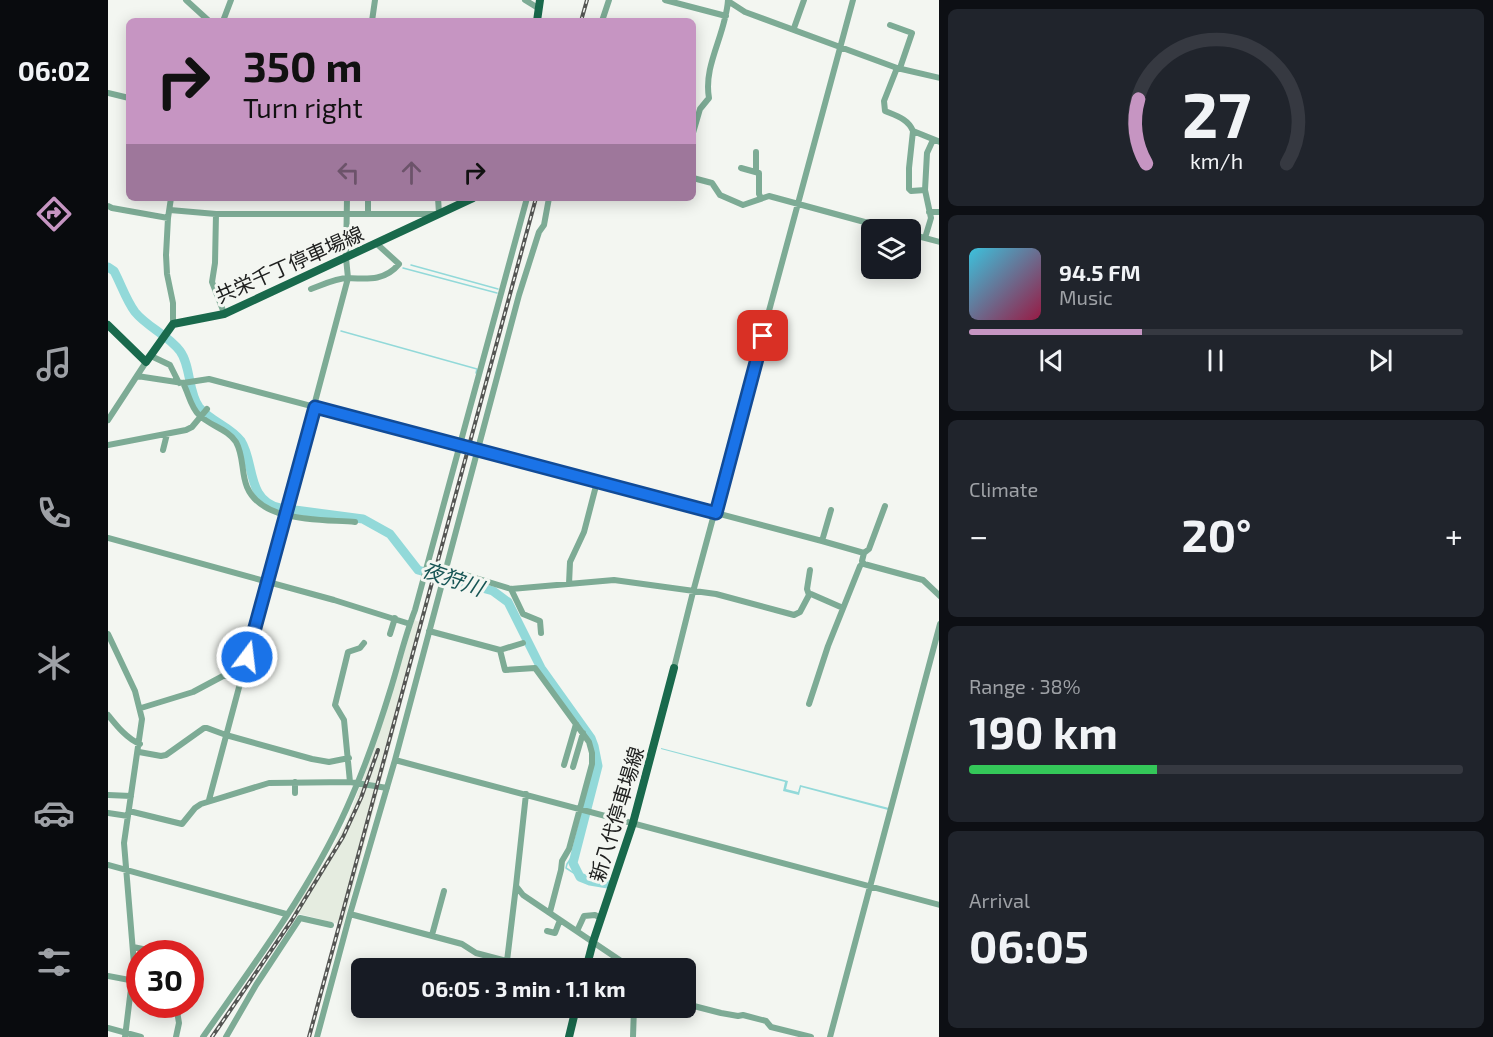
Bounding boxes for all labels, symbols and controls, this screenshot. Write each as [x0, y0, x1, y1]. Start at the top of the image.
text: 350 m [243, 40, 363, 90]
icon: right [144, 42, 222, 120]
text: 06:02 [18, 54, 90, 86]
text: 27 [1181, 76, 1251, 151]
text: Turn right [243, 91, 363, 123]
text: km/h [1189, 149, 1243, 174]
icon: left [332, 156, 365, 189]
icon: ahead [395, 156, 428, 189]
icon: right [458, 156, 491, 189]
icon: directions [33, 193, 75, 235]
map controls [861, 219, 921, 279]
button: layers [861, 219, 921, 279]
street label: 共栄千丁停車場線 [211, 220, 367, 308]
text: 94.5 FM [1059, 259, 1141, 285]
text: Music [1059, 285, 1113, 309]
pin [737, 310, 788, 361]
icon: arrive [746, 319, 779, 352]
icon: music [33, 343, 75, 385]
icon: previous [1035, 344, 1068, 377]
icon: pause [1199, 344, 1232, 377]
icon: next [1364, 344, 1397, 377]
text: Climate [969, 477, 1038, 501]
icon: phone [33, 492, 75, 534]
text: 20° [1182, 507, 1252, 561]
text: − [969, 515, 988, 555]
text: + [1445, 515, 1463, 555]
water label: 夜狩川 [419, 556, 489, 601]
position arrow [215, 625, 279, 689]
icon: climate [33, 642, 75, 684]
text: Range · 38% [969, 674, 1081, 698]
text: 190 km [969, 704, 1118, 758]
street label: 新八代停車場線 [584, 744, 648, 884]
icon: car [33, 792, 75, 834]
text: Arrival [969, 888, 1030, 912]
text: 06:05 [969, 918, 1089, 972]
speed limit sign: 30 [126, 940, 204, 1018]
icon: filters [33, 941, 75, 983]
text: 06:05 · 3 min · 1.1 km [421, 975, 626, 1001]

